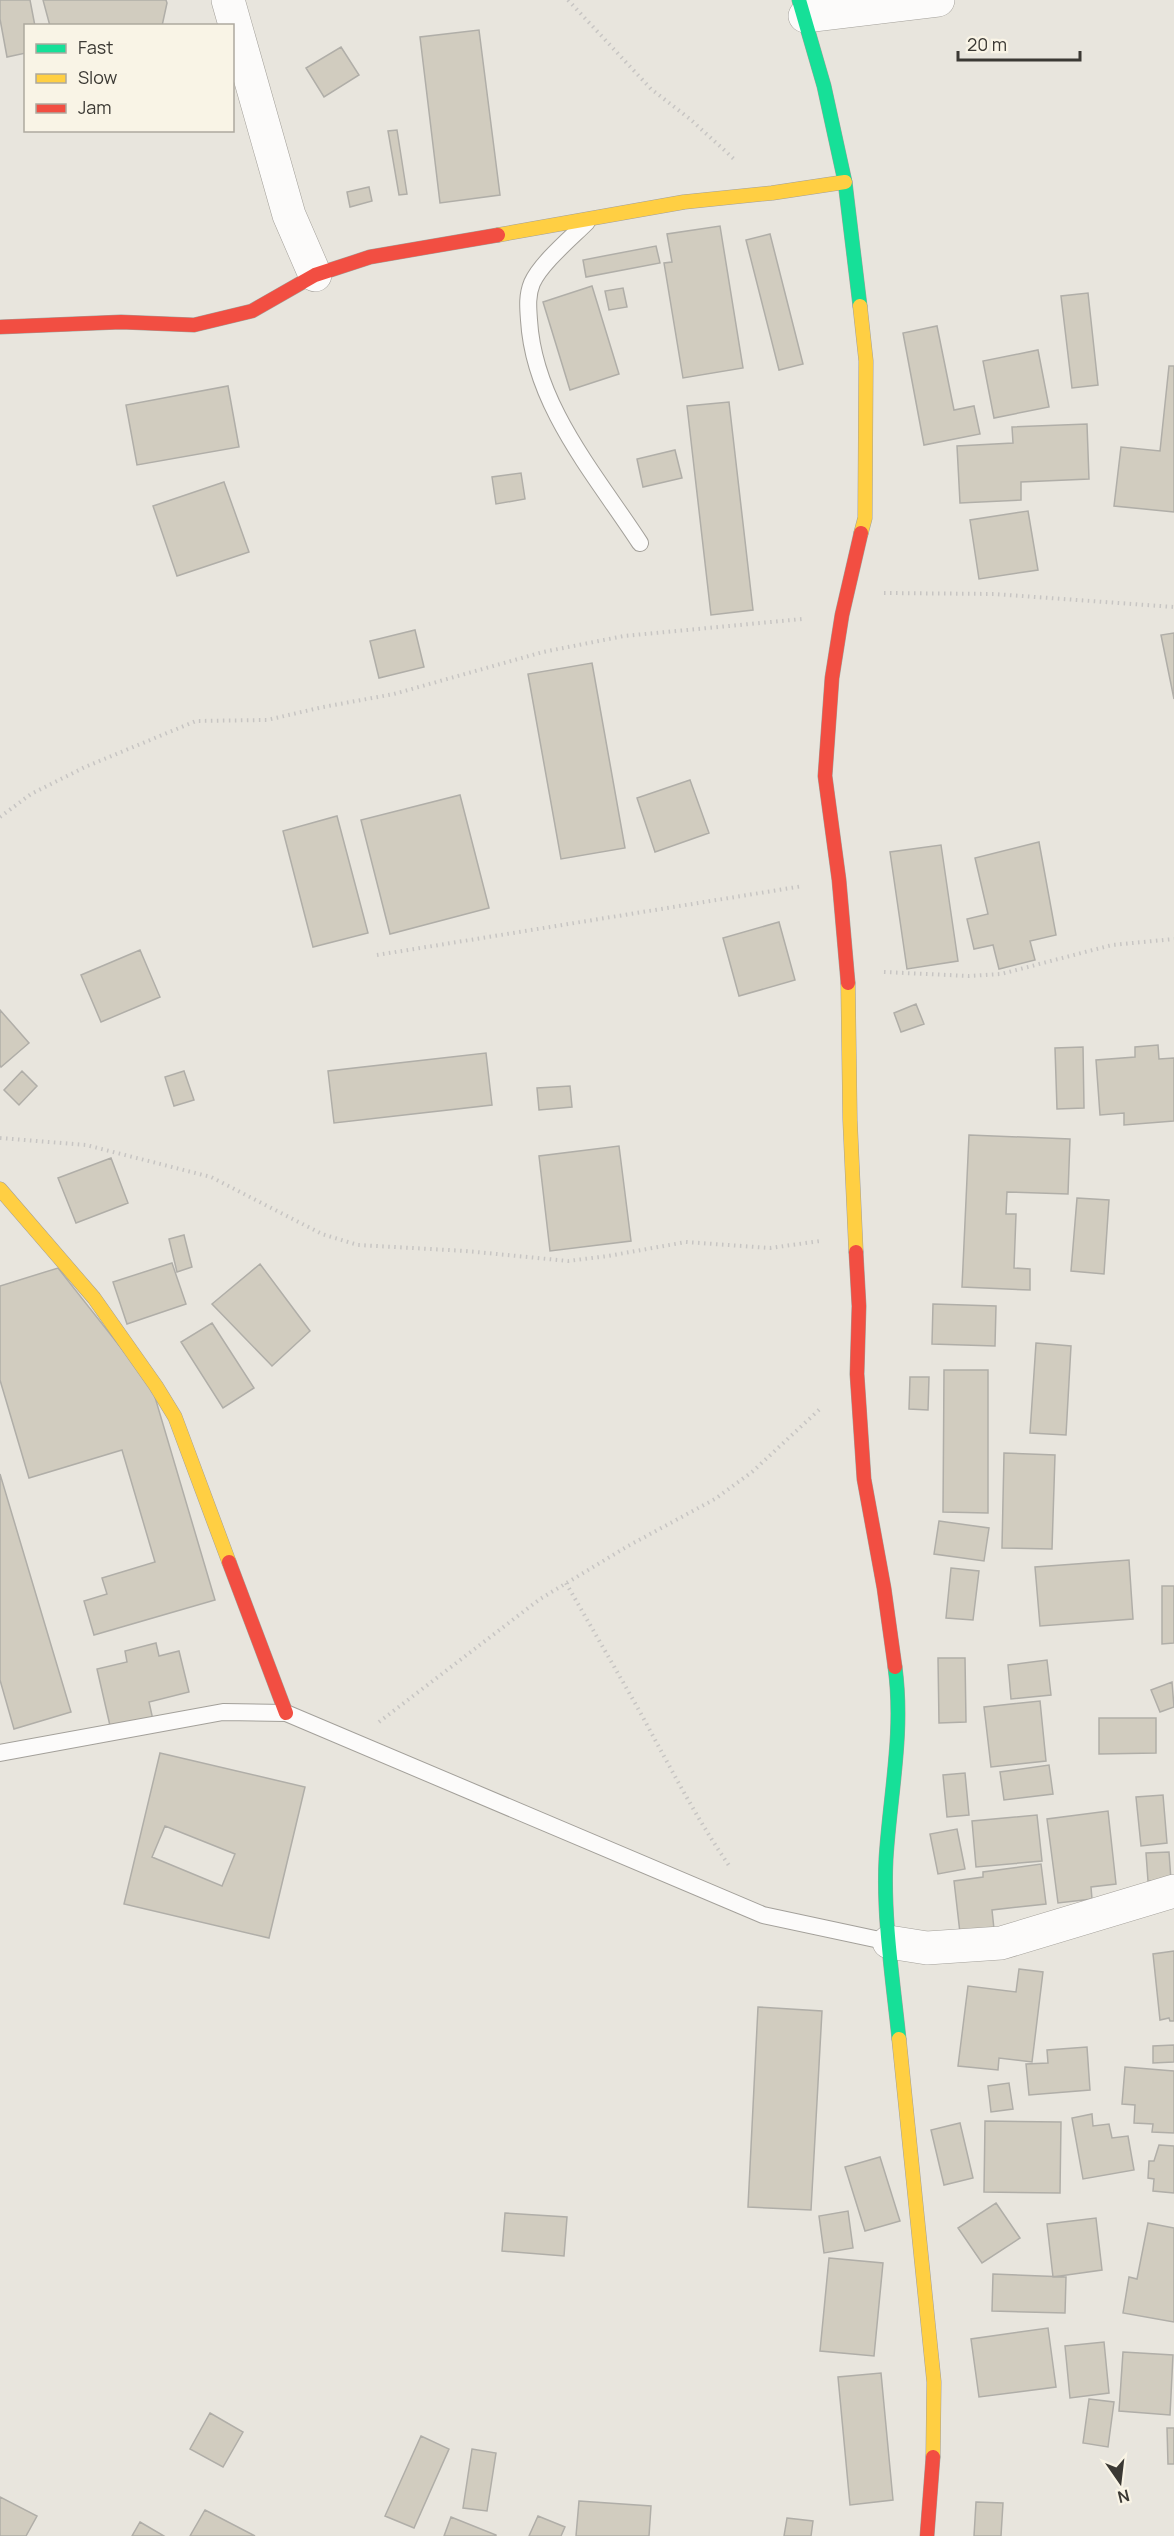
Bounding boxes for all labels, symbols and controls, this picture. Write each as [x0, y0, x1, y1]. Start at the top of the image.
legend [24, 24, 234, 132]
scale bar [958, 24, 1080, 62]
text: 20 m [967, 32, 1007, 56]
text: Fast [78, 35, 113, 59]
text: Slow [78, 65, 118, 89]
text: Jam [78, 95, 112, 119]
north arrow [1090, 2452, 1150, 2512]
text: N [1115, 2484, 1132, 2509]

